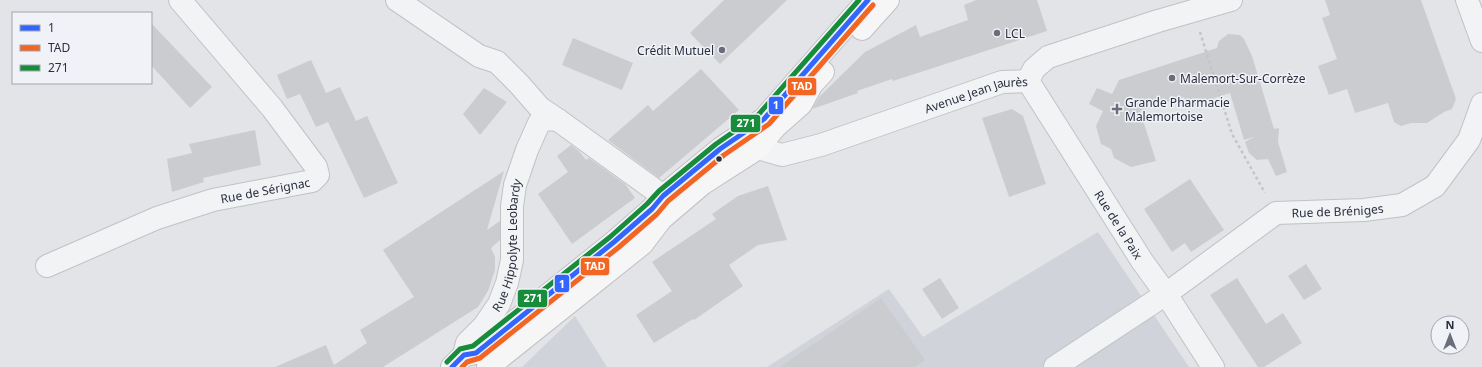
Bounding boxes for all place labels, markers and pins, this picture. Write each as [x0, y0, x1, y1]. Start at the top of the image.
place label: LCL [1005, 25, 1025, 42]
marker: LCL [992, 28, 1002, 38]
place label: Crédit Mutuel [637, 42, 714, 59]
marker: Crédit Mutuel [717, 45, 727, 55]
place label: Malemort-Sur-Corrèze [1180, 70, 1306, 87]
marker: Malemort-Sur-Corrèze [1167, 73, 1177, 83]
place label: Grande Pharmacie Malemortoise [1125, 94, 1230, 125]
marker: Grande Pharmacie Malemortoise [1112, 104, 1122, 114]
unlabelled marker [714, 154, 724, 164]

